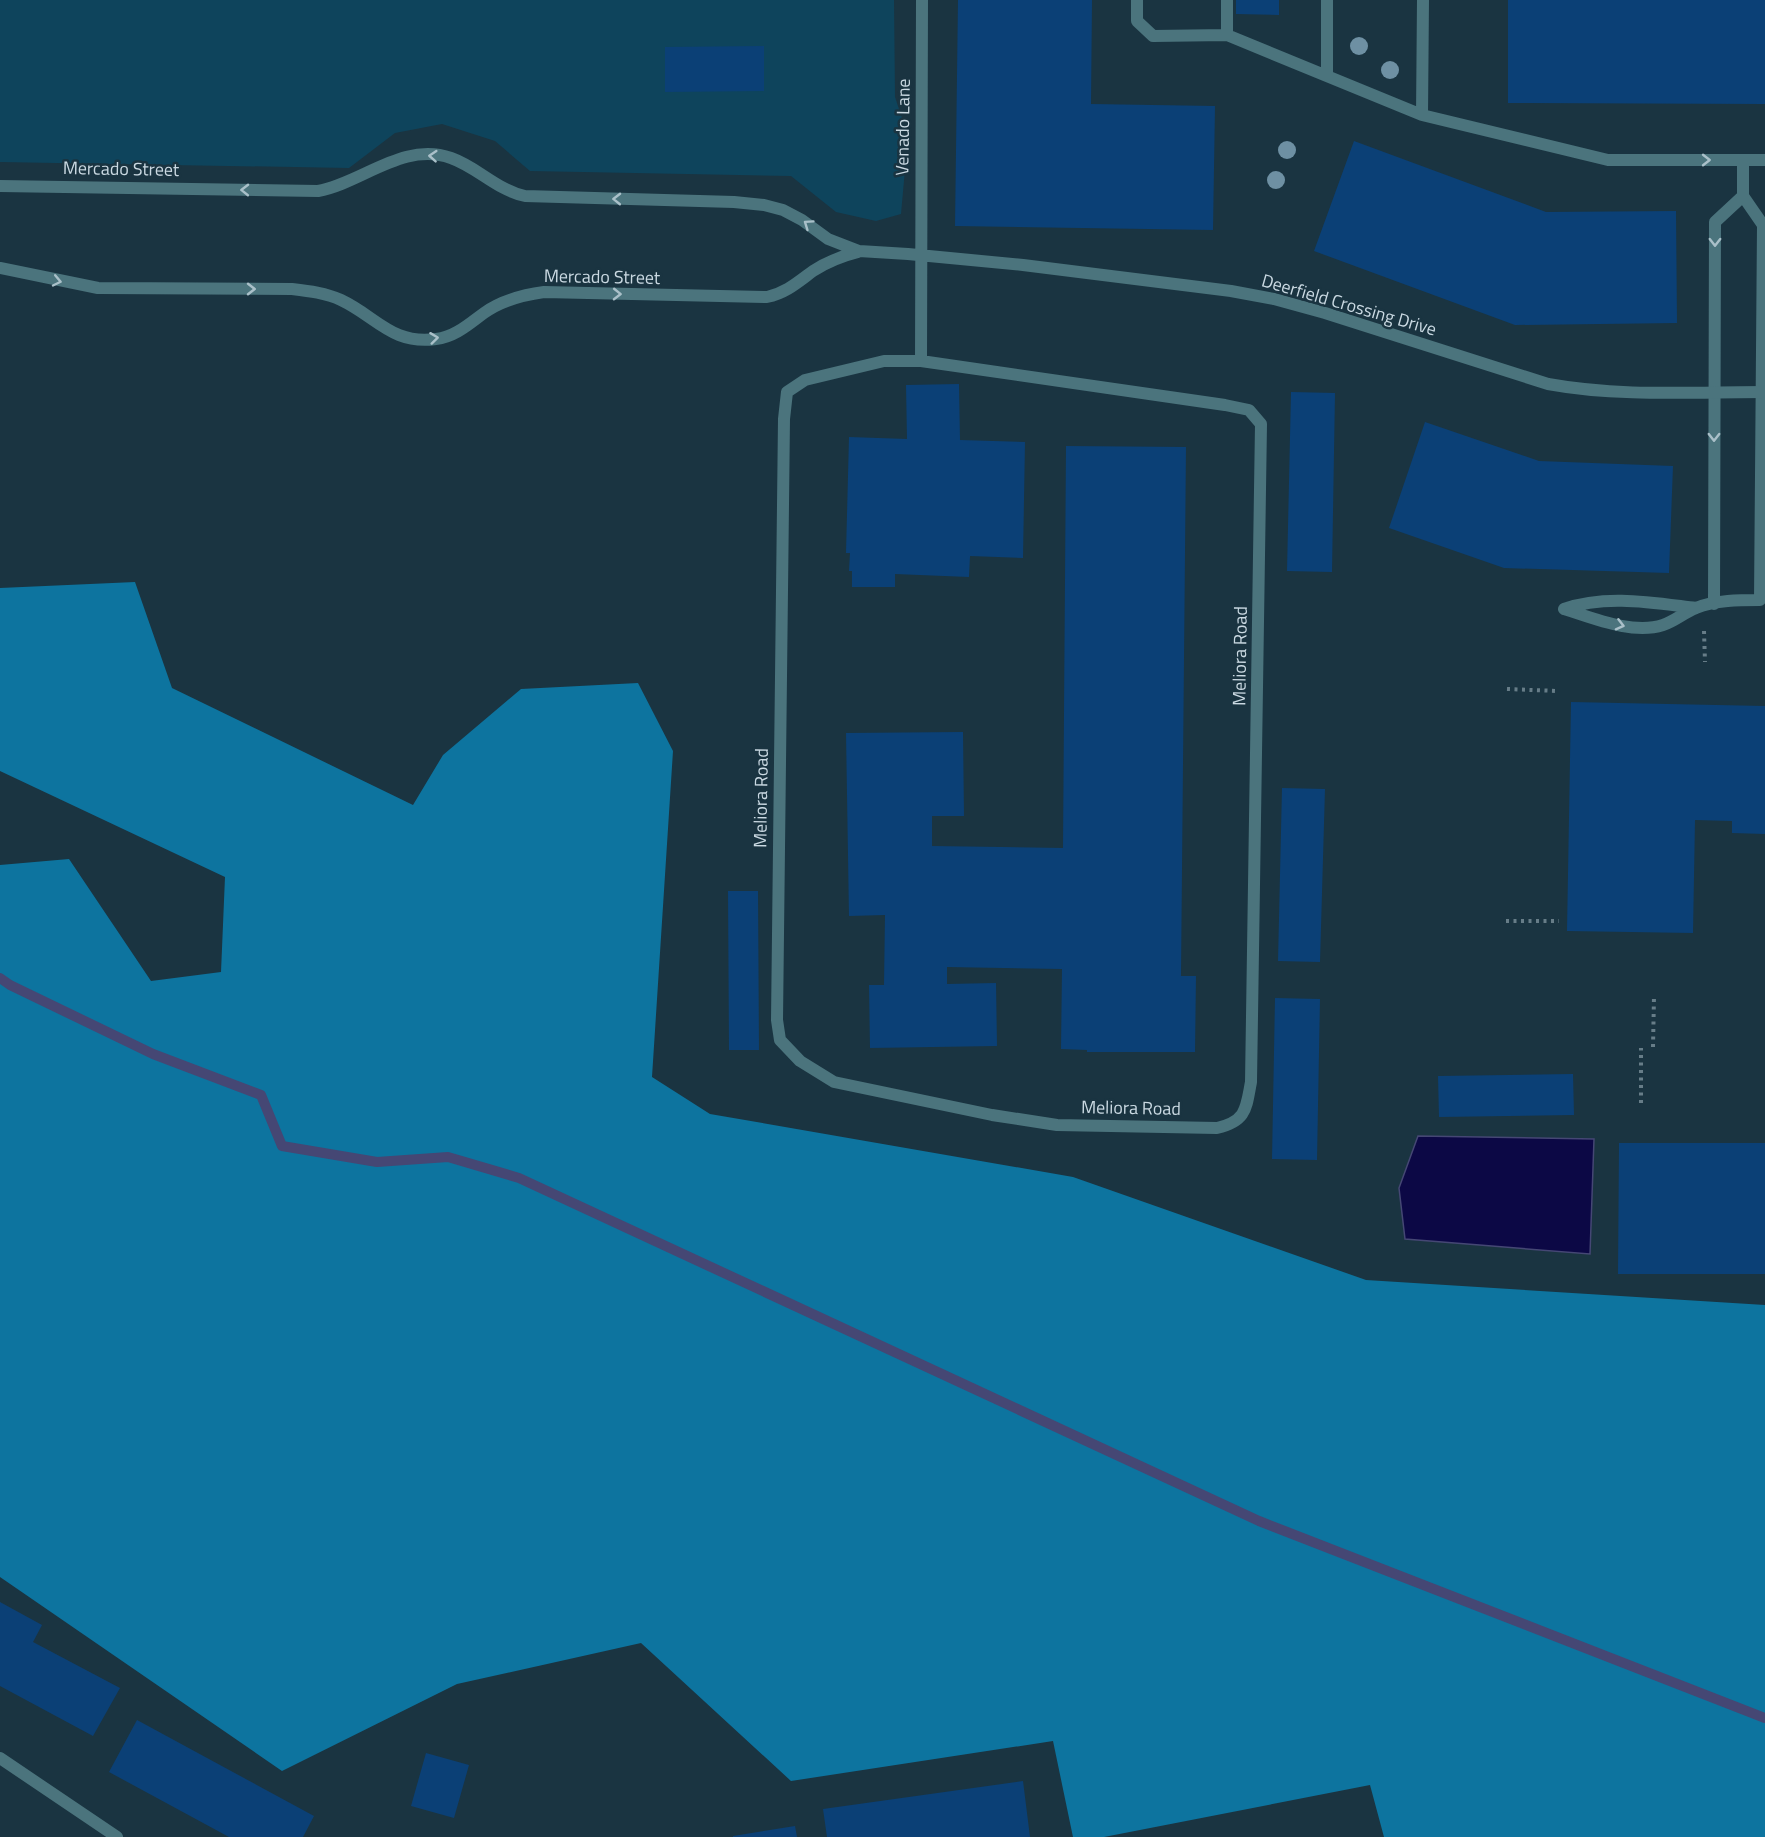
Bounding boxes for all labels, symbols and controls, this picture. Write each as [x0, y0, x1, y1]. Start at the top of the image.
street label: Venado Lane [888, 78, 917, 176]
one-way arrow [428, 149, 437, 162]
street label: Mercado Street [63, 154, 180, 183]
one-way arrow [1702, 154, 1711, 166]
one-way arrow [240, 184, 249, 197]
one-way arrow [613, 193, 622, 205]
one-way arrow [803, 220, 814, 231]
one-way arrow [1709, 238, 1721, 247]
street label: Mercado Street [544, 262, 661, 291]
street label: Deerfield Crossing Drive [1258, 267, 1440, 342]
one-way arrow [52, 273, 62, 286]
one-way arrow [247, 283, 256, 295]
one-way arrow [613, 288, 622, 301]
one-way arrow [429, 333, 438, 345]
one-way arrow [1708, 433, 1720, 442]
street label: Meliora Road [1225, 606, 1254, 706]
one-way arrow [1615, 617, 1625, 630]
street label: Meliora Road [746, 748, 775, 848]
street label: Meliora Road [1081, 1093, 1181, 1122]

